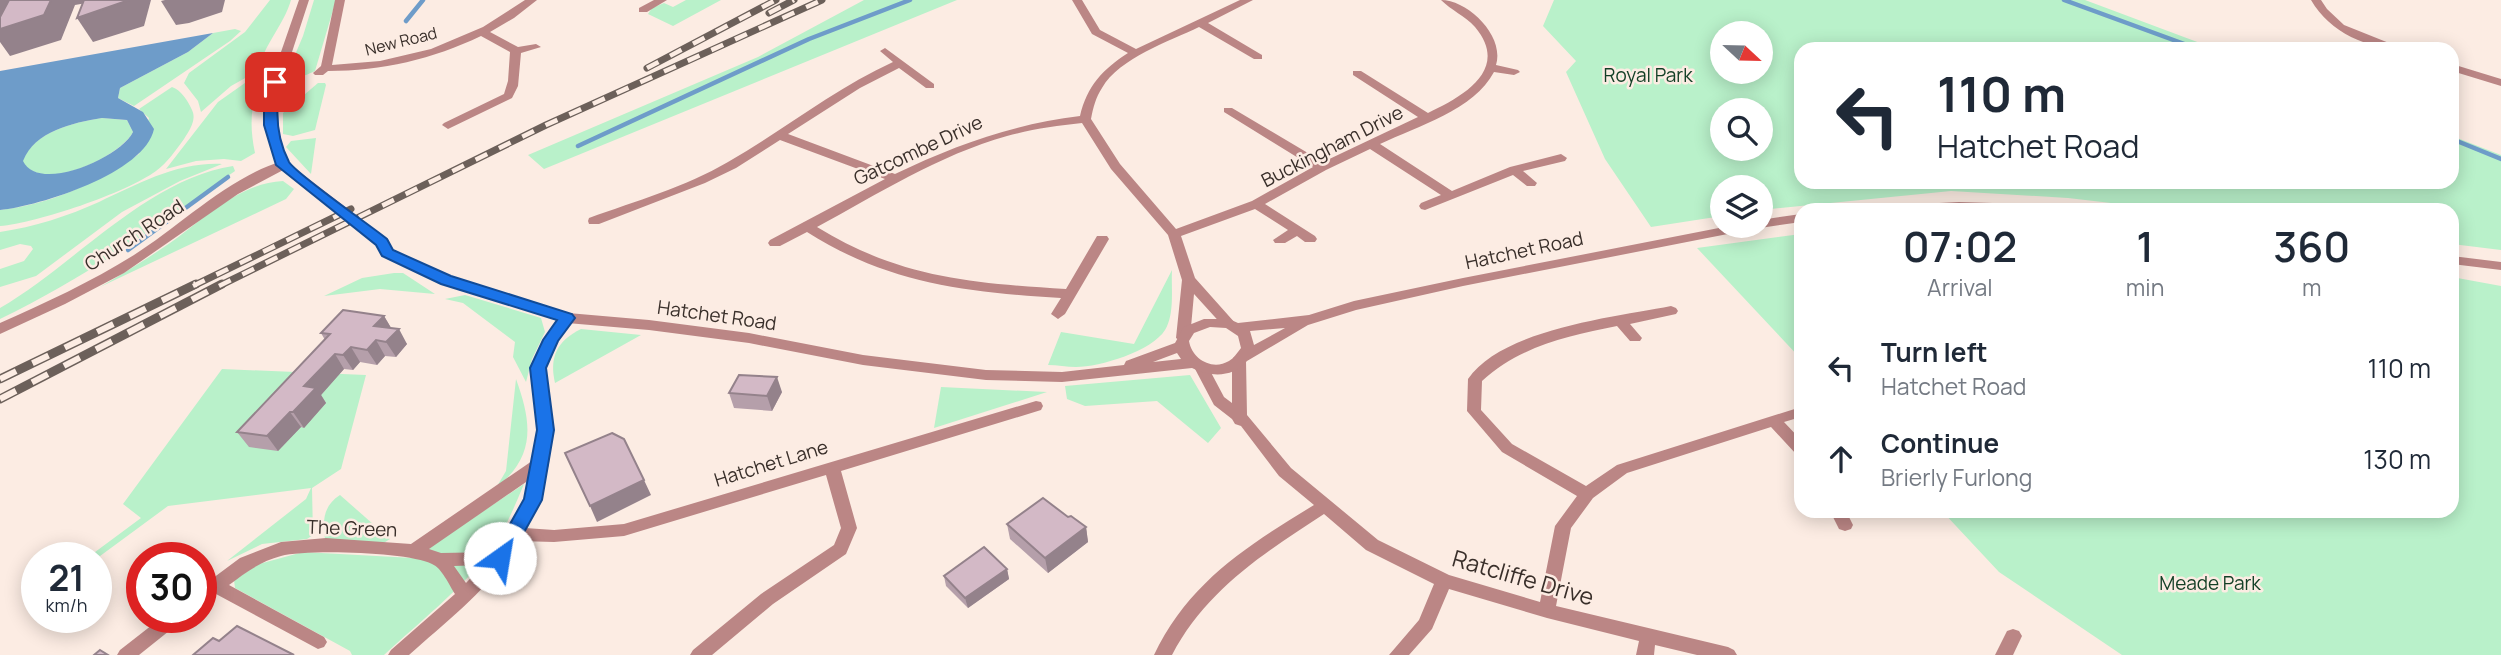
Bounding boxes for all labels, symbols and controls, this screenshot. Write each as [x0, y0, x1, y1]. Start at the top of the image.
street label: New Road [363, 21, 439, 61]
north arrow [1710, 21, 1773, 84]
map controls [1710, 21, 1773, 238]
pin [245, 52, 305, 112]
text: 110 m [1937, 60, 2066, 127]
park label: Royal Park [1603, 62, 1693, 88]
icon: arrive [256, 63, 294, 101]
icon: left [1822, 70, 1913, 161]
button: search [1710, 98, 1773, 161]
street label: Buckingham Drive [1257, 99, 1407, 193]
street label: Gatcombe Drive [849, 109, 987, 191]
text: Hatchet Road [1937, 124, 2139, 168]
button: layers [1710, 175, 1773, 238]
street label: Church Road [79, 193, 189, 277]
text: 07:02 [1903, 217, 2017, 275]
text: 1 [2136, 217, 2154, 275]
text: 360 [2273, 217, 2350, 275]
street label: Hatchet Road [1463, 225, 1585, 275]
text: Arrival [1927, 271, 1993, 303]
text: min [2126, 271, 2164, 303]
text: m [2302, 271, 2321, 303]
street label: Hatchet Road [656, 294, 778, 336]
text: Turn left [1881, 334, 1988, 370]
icon: left [1822, 349, 1860, 387]
text: 110 m [2368, 350, 2431, 386]
text: Hatchet Road [1881, 370, 2026, 402]
text: Continue [1881, 425, 1999, 461]
street label: Hatchet Lane [711, 433, 831, 493]
icon: ahead [1822, 440, 1860, 478]
text: 130 m [2363, 441, 2431, 477]
text: Brierly Furlong [1881, 461, 2032, 493]
street label: The Green [306, 513, 398, 543]
position arrow [463, 521, 537, 595]
speed limit sign: 30 [126, 542, 217, 633]
street label: Ratcliffe Drive [1449, 542, 1598, 613]
text: 21 [48, 554, 85, 602]
park label: Meade Park [2159, 570, 2261, 596]
text: km/h [46, 593, 87, 617]

